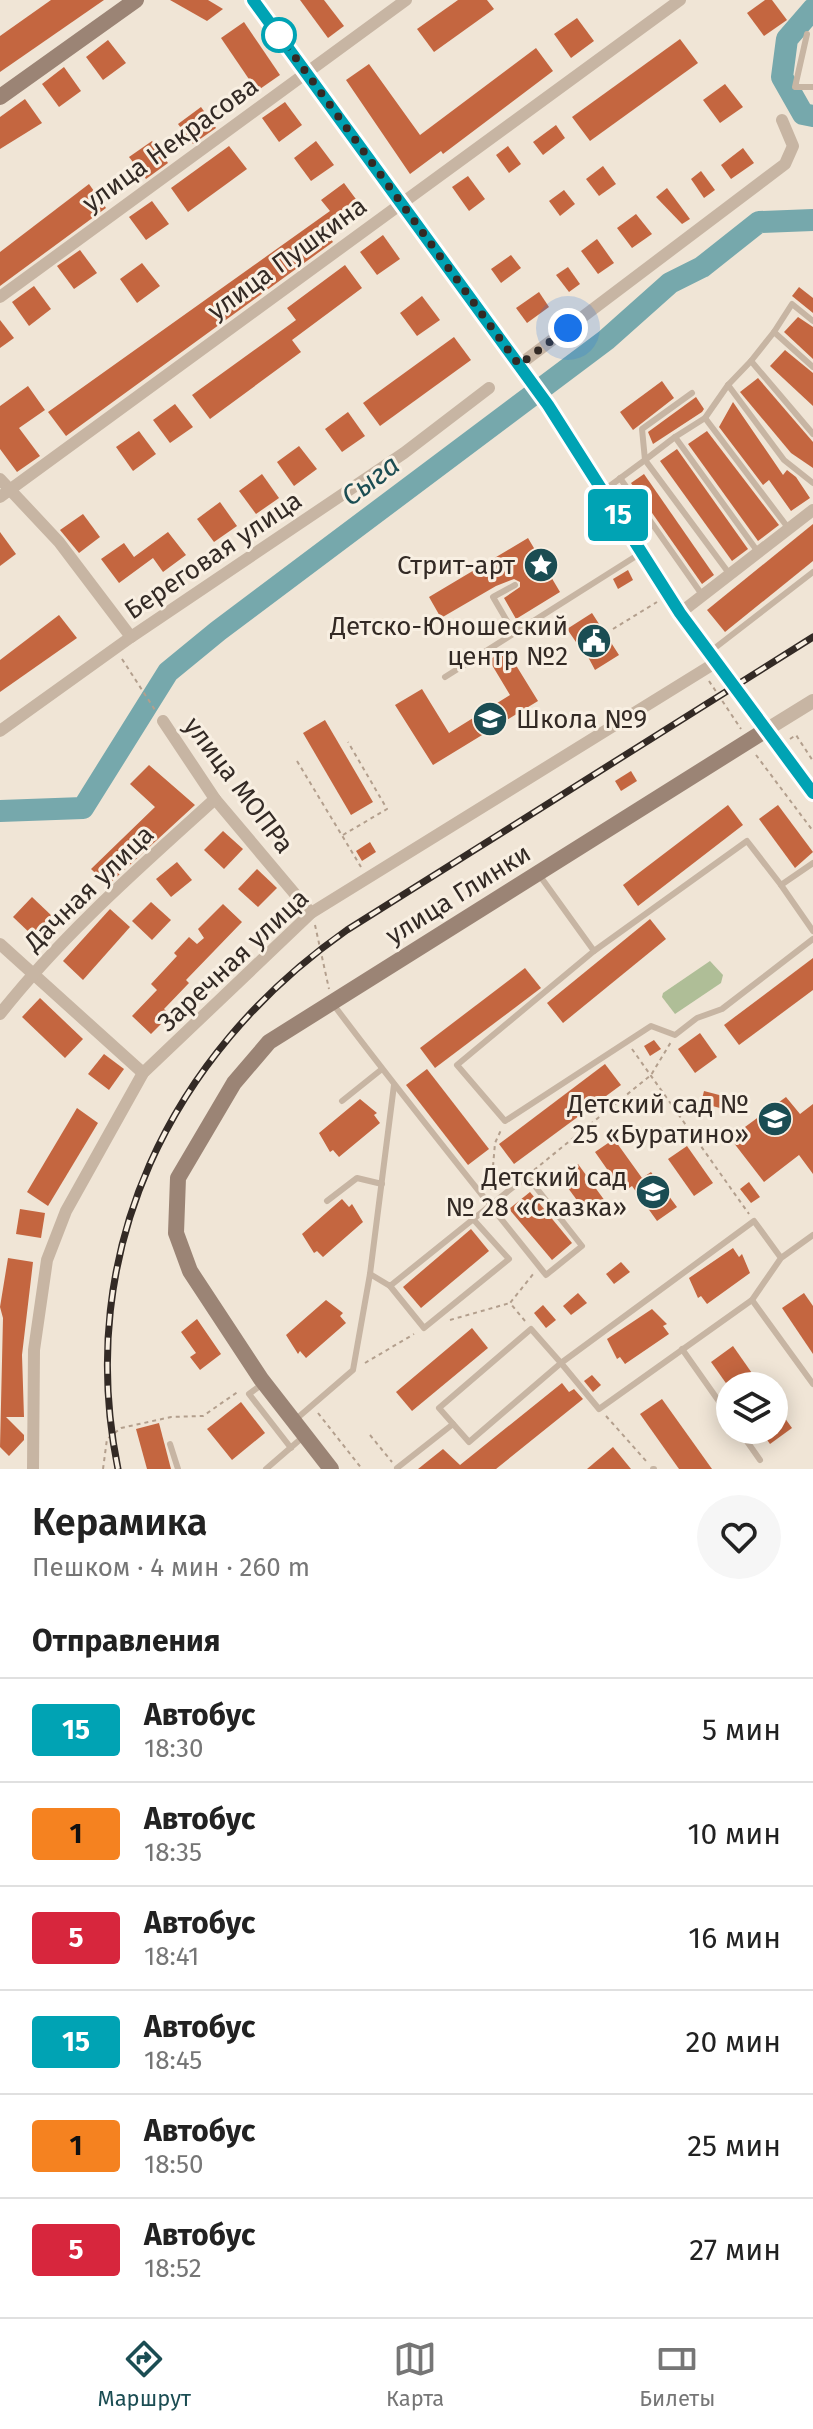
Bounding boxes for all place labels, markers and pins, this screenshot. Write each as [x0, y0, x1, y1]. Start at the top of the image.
unlabelled marker [262, 18, 296, 52]
place icon: Стрит-арт [522, 546, 560, 584]
place label: Стрит-арт [397, 550, 515, 581]
place label: Детско-Юношеский центр №2 [329, 611, 568, 672]
public building icon: Детско-Юношеский центр №2 [575, 622, 613, 660]
school or university icon: Школа №9 [471, 700, 509, 738]
place label: Школа №9 [516, 704, 647, 735]
place label: Детский сад № 25 «Буратино» [567, 1089, 749, 1150]
school or university icon: Детский сад № 25 «Буратино» [756, 1100, 794, 1138]
place label: Детский сад № 28 «Сказка» [446, 1162, 627, 1223]
school or university icon: Детский сад № 28 «Сказка» [634, 1173, 672, 1211]

